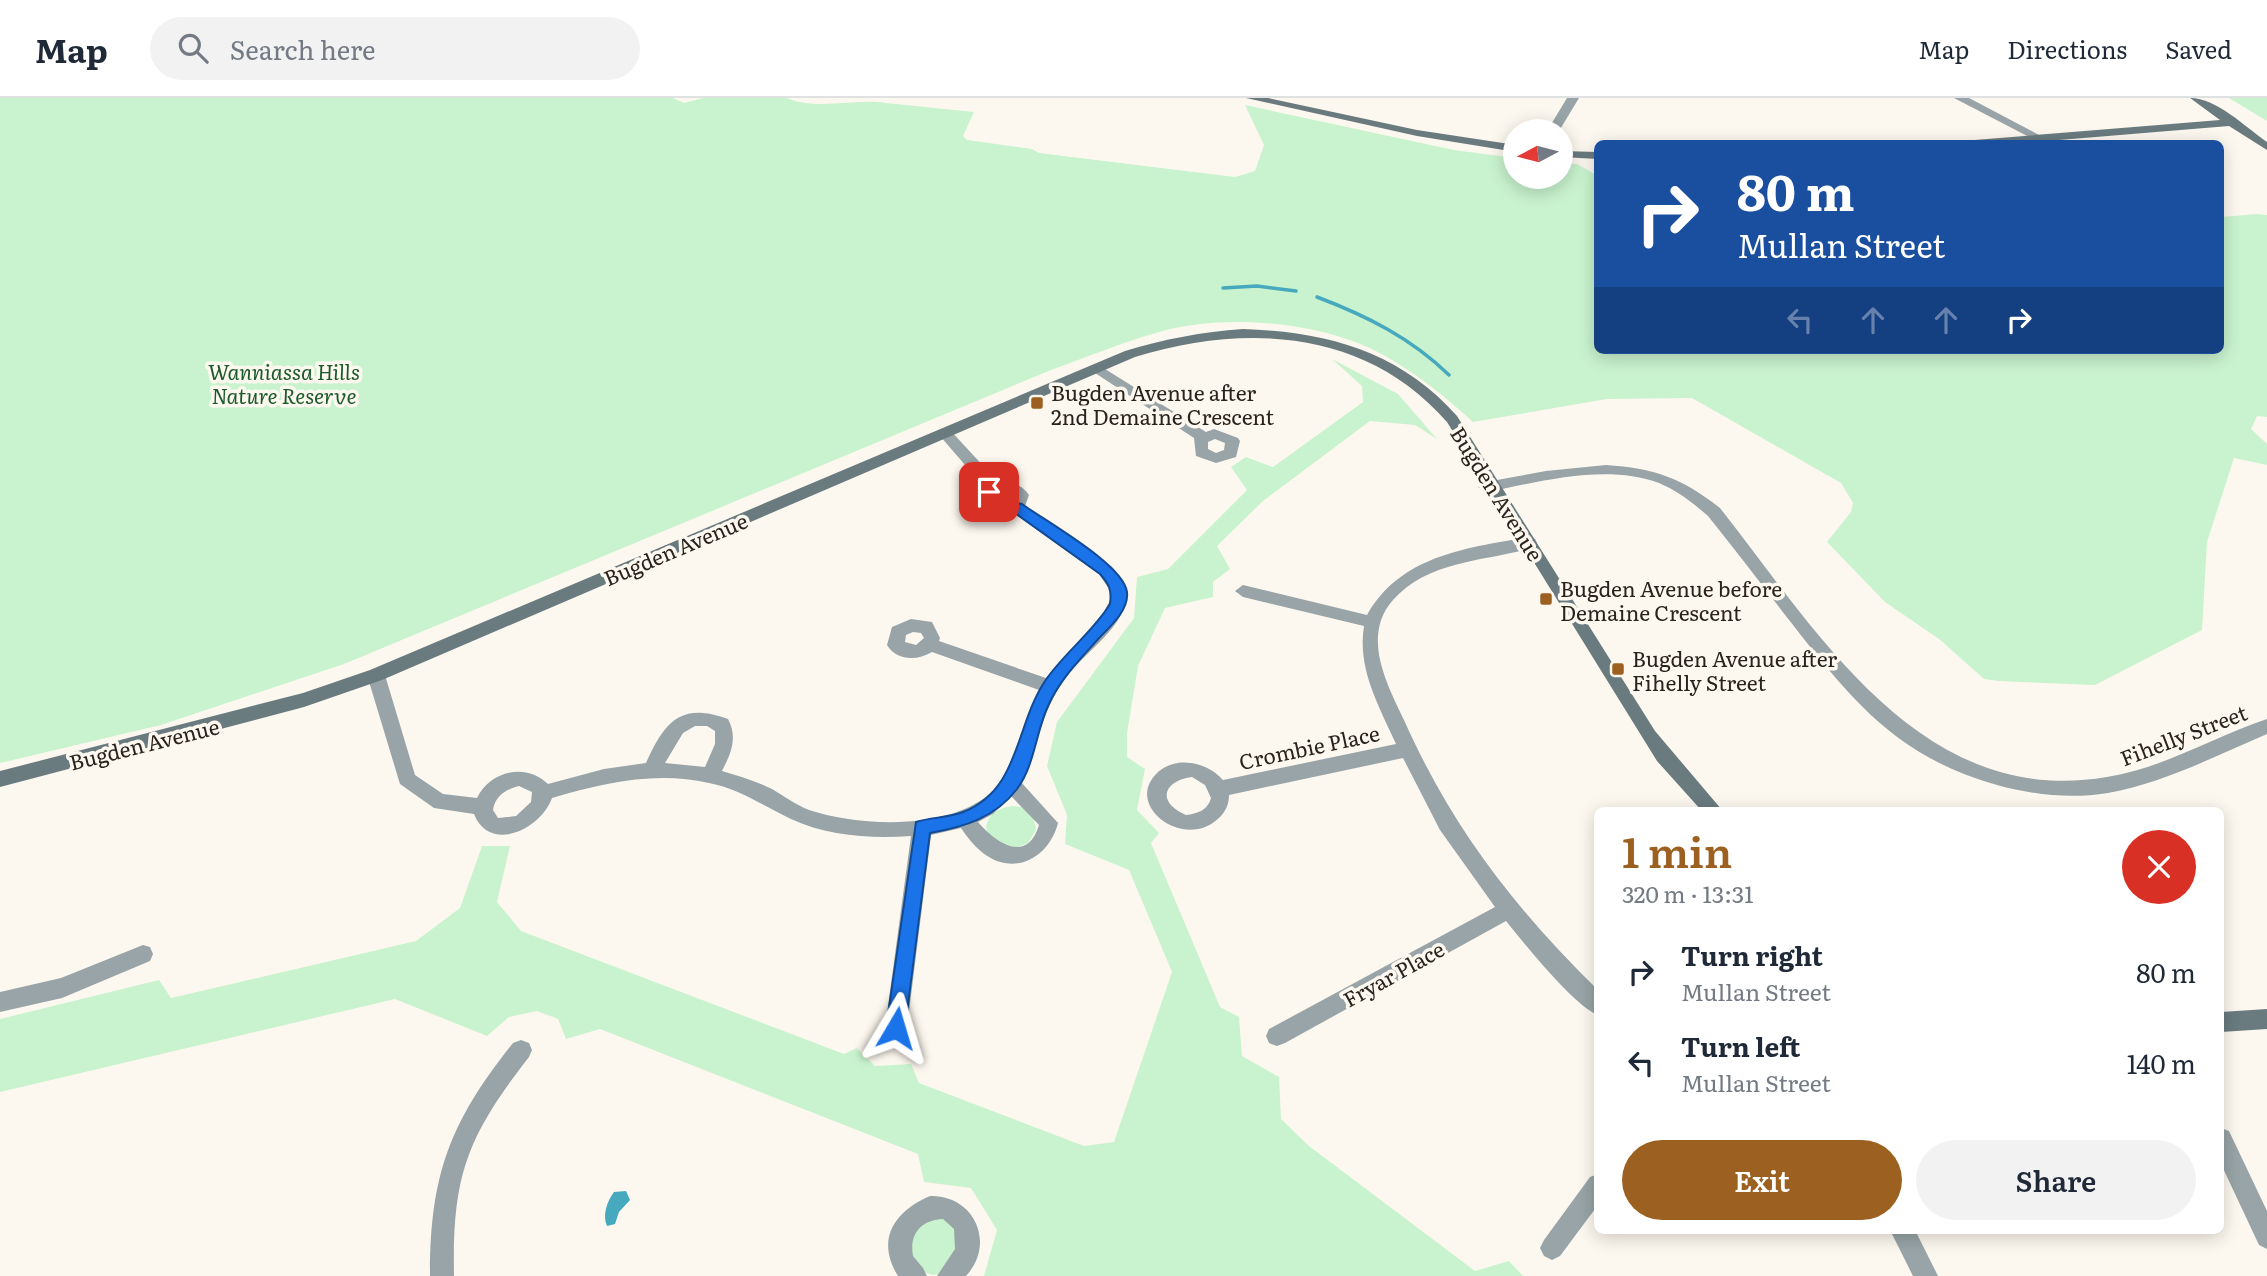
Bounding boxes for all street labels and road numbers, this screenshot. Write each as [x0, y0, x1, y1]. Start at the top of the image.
street label: Bugden Avenue [1444, 420, 1552, 566]
street label: Bugden Avenue [598, 504, 752, 592]
street label: Fihelly Street [2115, 695, 2252, 772]
street label: Bugden Avenue [66, 709, 222, 777]
street label: Crombie Place [1236, 716, 1382, 776]
street label: Fryar Place [1337, 932, 1449, 1014]

